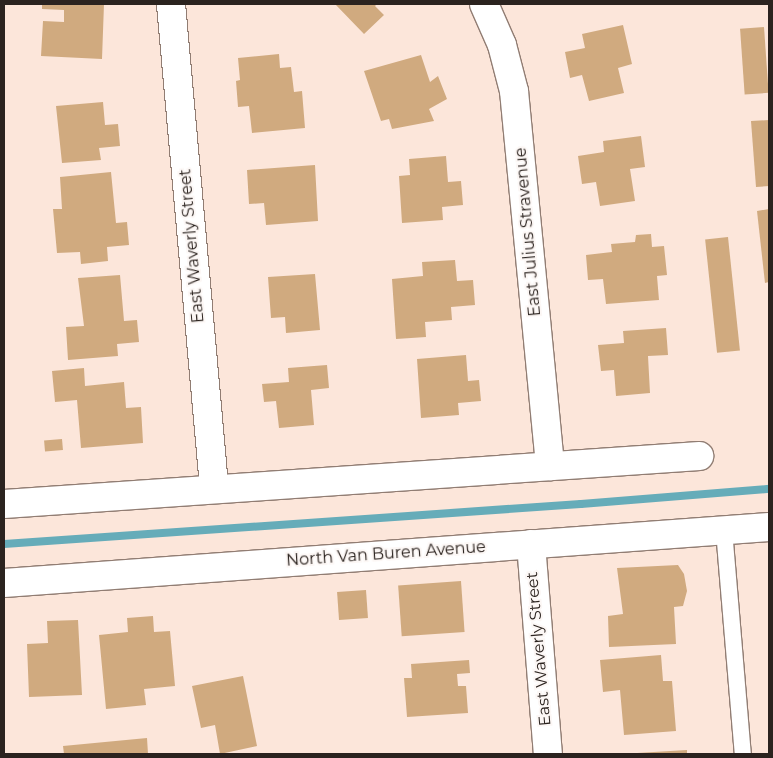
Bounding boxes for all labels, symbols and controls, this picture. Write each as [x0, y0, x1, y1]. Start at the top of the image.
street label: East Julius Stravenue [511, 147, 545, 317]
street label: East Waverly Street [176, 168, 208, 324]
street label: North Van Buren Avenue [286, 537, 486, 571]
street label: East Waverly Street [523, 571, 555, 727]

